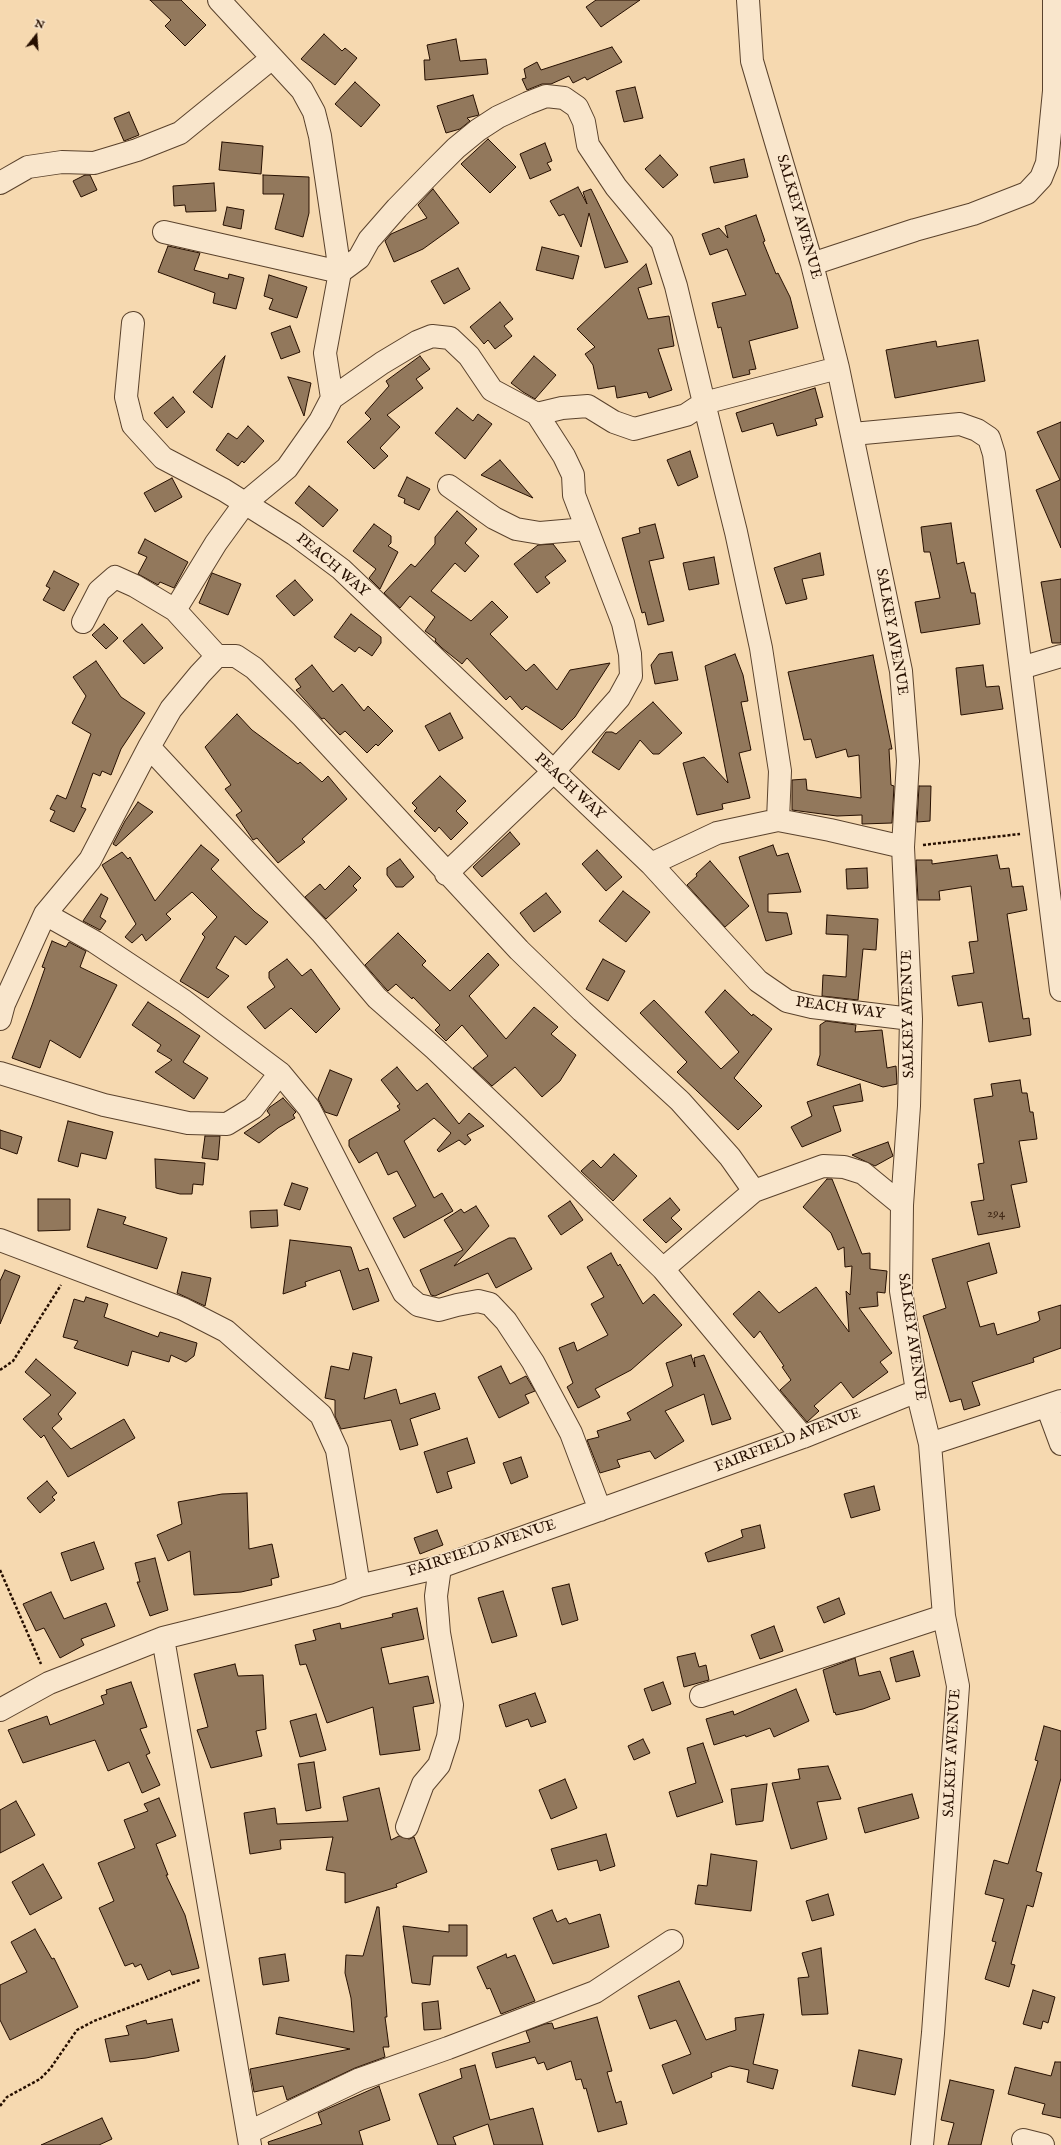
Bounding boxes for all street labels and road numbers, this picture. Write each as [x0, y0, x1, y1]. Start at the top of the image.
street label: SALKEY AVENUE [772, 153, 824, 281]
street label: PEACH WAY [292, 530, 372, 602]
street label: SALKEY AVENUE [871, 567, 911, 697]
street label: PEACH WAY [530, 750, 608, 824]
street label: SALKEY AVENUE [899, 950, 919, 1078]
street label: PEACH WAY [794, 994, 886, 1024]
street label: SALKEY AVENUE [893, 1272, 929, 1402]
street label: FAIRFIELD AVENUE [712, 1405, 864, 1477]
street label: FAIRFIELD AVENUE [405, 1516, 559, 1582]
street label: SALKEY AVENUE [941, 1688, 965, 1818]

